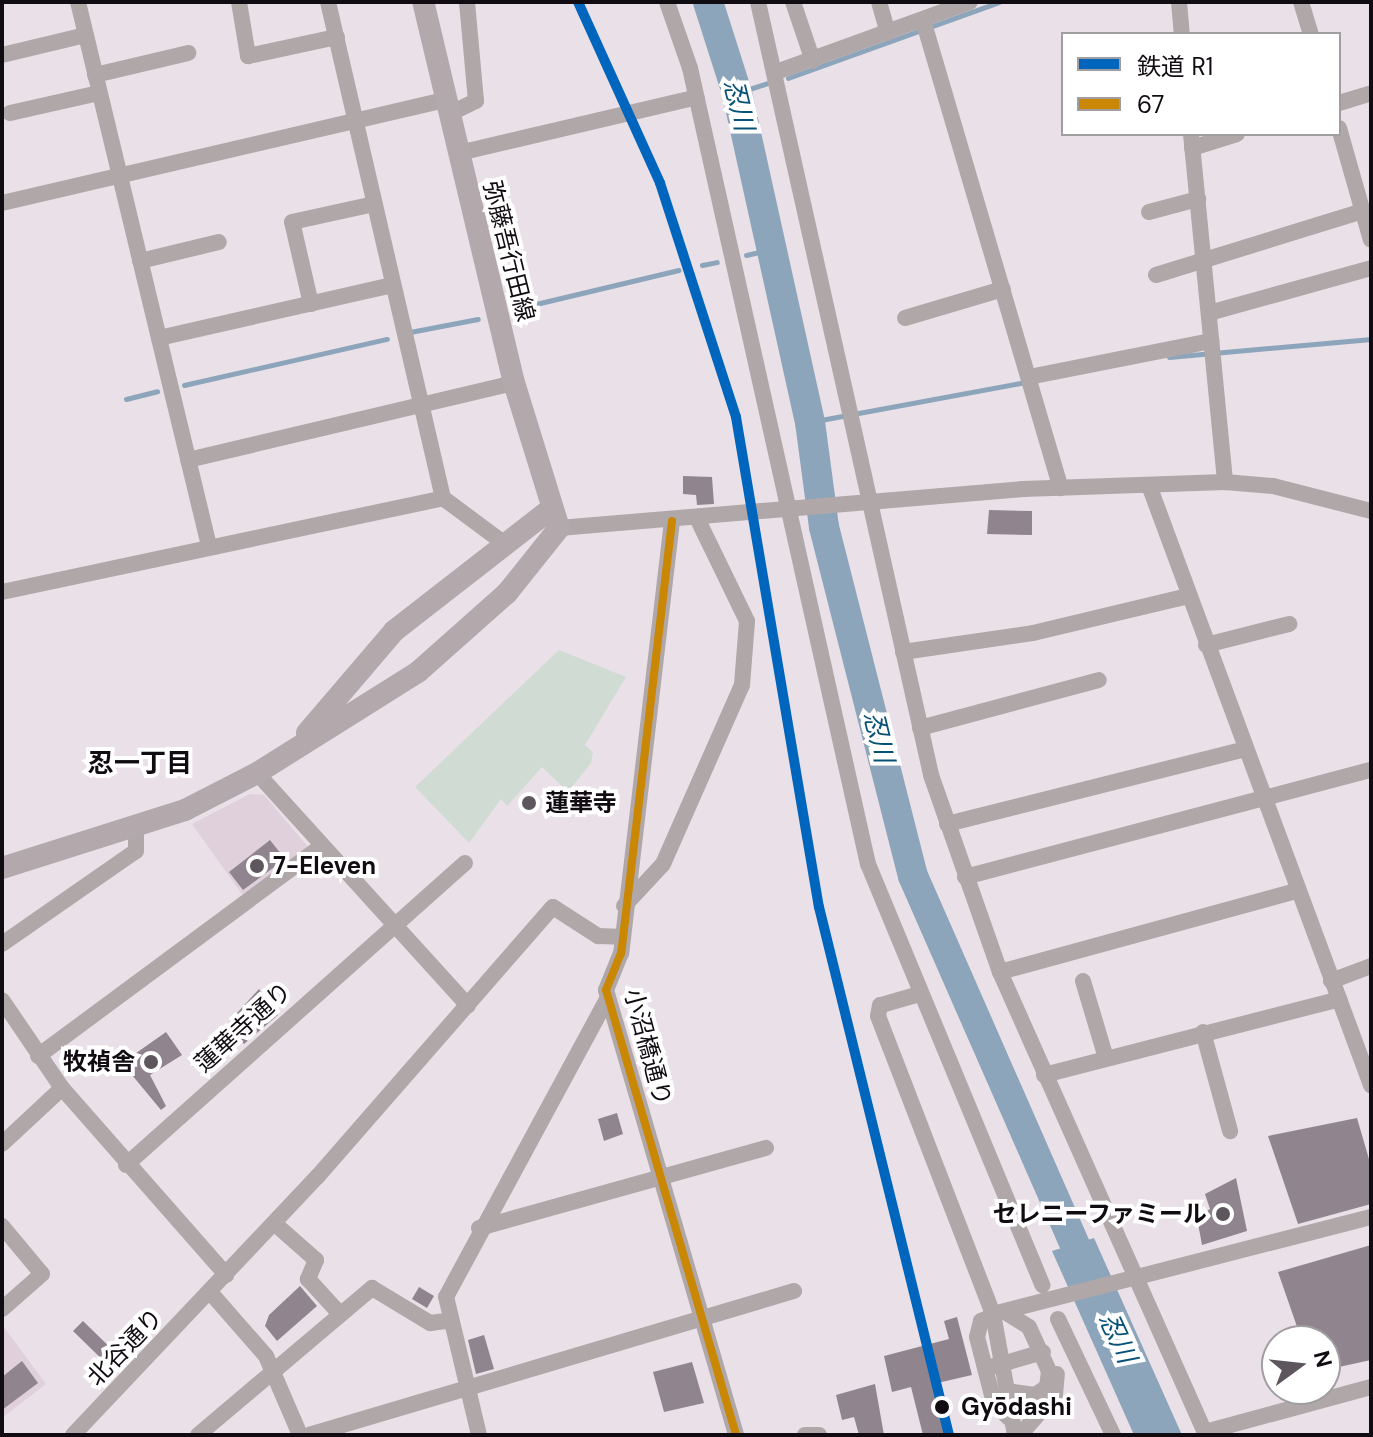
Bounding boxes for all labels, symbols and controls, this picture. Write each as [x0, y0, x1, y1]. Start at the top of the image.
legend [1061, 32, 1341, 136]
text: 鉄道 R1 [1137, 51, 1213, 82]
water label: 忍川 [717, 76, 759, 134]
text: 67 [1137, 89, 1164, 120]
street label: 弥藤吾行田線 [478, 178, 540, 324]
water label: 忍川 [857, 708, 899, 766]
district label: 忍一丁目 [88, 748, 192, 780]
place label: 蓮華寺 [545, 789, 617, 817]
marker: 蓮華寺 [520, 794, 538, 812]
place label: 7-Eleven [273, 852, 376, 880]
marker: 7-Eleven [248, 857, 266, 875]
street label: 蓮華寺通り [189, 976, 297, 1078]
street label: 小沼橋通り [619, 985, 677, 1109]
place label: 牧禎舎 [63, 1048, 135, 1076]
marker: 牧禎舎 [142, 1053, 160, 1071]
place label: セレニーファミール [991, 1200, 1207, 1228]
marker: セレニーファミール [1214, 1205, 1232, 1223]
street label: 北谷通り [81, 1302, 169, 1392]
water label: 忍川 [1092, 1308, 1142, 1368]
north arrow [1261, 1325, 1341, 1405]
text: N [1307, 1348, 1339, 1371]
place label: Gyōdashi [961, 1393, 1072, 1421]
marker: Gyōdashi [930, 1395, 954, 1419]

